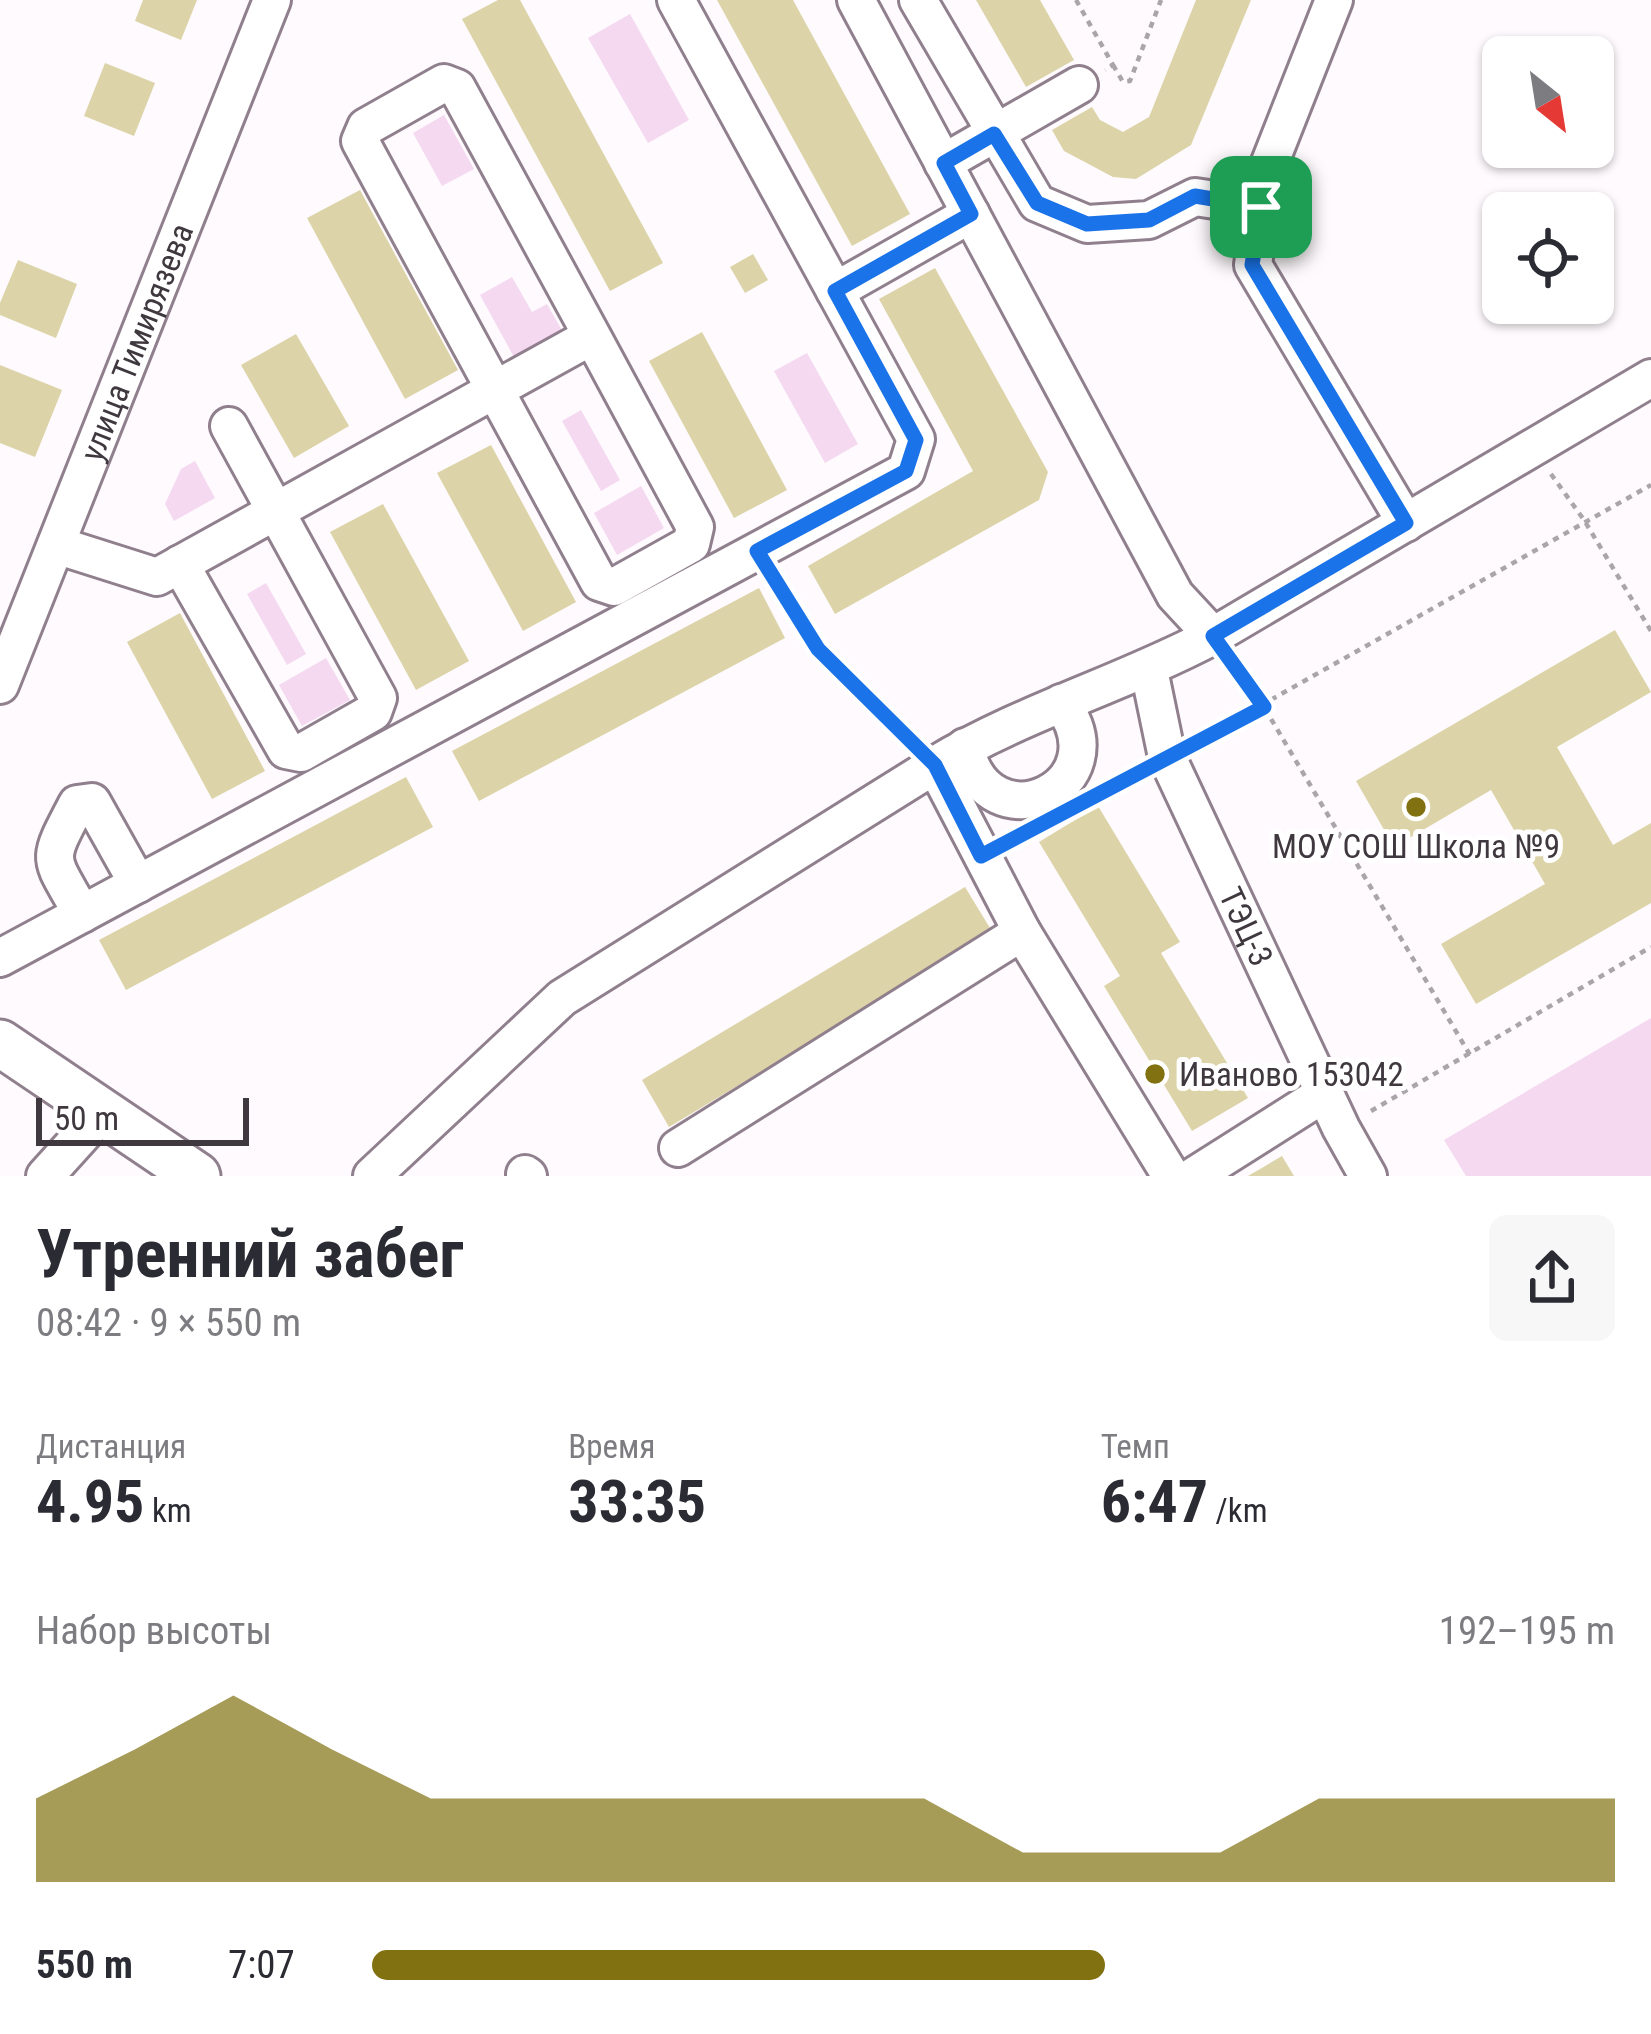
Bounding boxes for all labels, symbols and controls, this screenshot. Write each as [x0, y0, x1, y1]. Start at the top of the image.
north arrow [1482, 36, 1614, 168]
map controls [1482, 36, 1614, 324]
pin [1210, 156, 1312, 258]
icon: arrive [1228, 174, 1294, 240]
button: locate [1482, 192, 1614, 324]
street label: улица Тимирязева [72, 218, 201, 466]
marker: МОУ СОШ Школа №9 [1403, 794, 1429, 820]
place label: МОУ СОШ Школа №9 [1272, 827, 1560, 866]
street label: ТЭЦ-3 [1211, 881, 1282, 972]
place label: Иваново 153042 [1179, 1055, 1404, 1094]
marker: Иваново 153042 [1142, 1061, 1168, 1087]
scale bar [36, 1092, 249, 1145]
text: 50 m [54, 1099, 119, 1138]
button: share [1489, 1215, 1615, 1341]
text: Утренний забег [36, 1216, 464, 1293]
text: 08:42 · 9 × 550 m [36, 1300, 301, 1346]
text: Дистанция [36, 1427, 186, 1466]
text: Время [568, 1427, 655, 1466]
text: Темп [1101, 1427, 1170, 1466]
text: 4.95 [36, 1466, 144, 1537]
text: 33:35 [568, 1466, 706, 1537]
text: 6:47 [1101, 1466, 1208, 1537]
text: km [144, 1491, 192, 1530]
text: /km [1208, 1491, 1268, 1530]
text: Набор высоты [36, 1608, 272, 1654]
text: 192–195 m [1439, 1608, 1615, 1654]
text: 550 m [36, 1942, 133, 1988]
text: 7:07 [228, 1942, 295, 1988]

